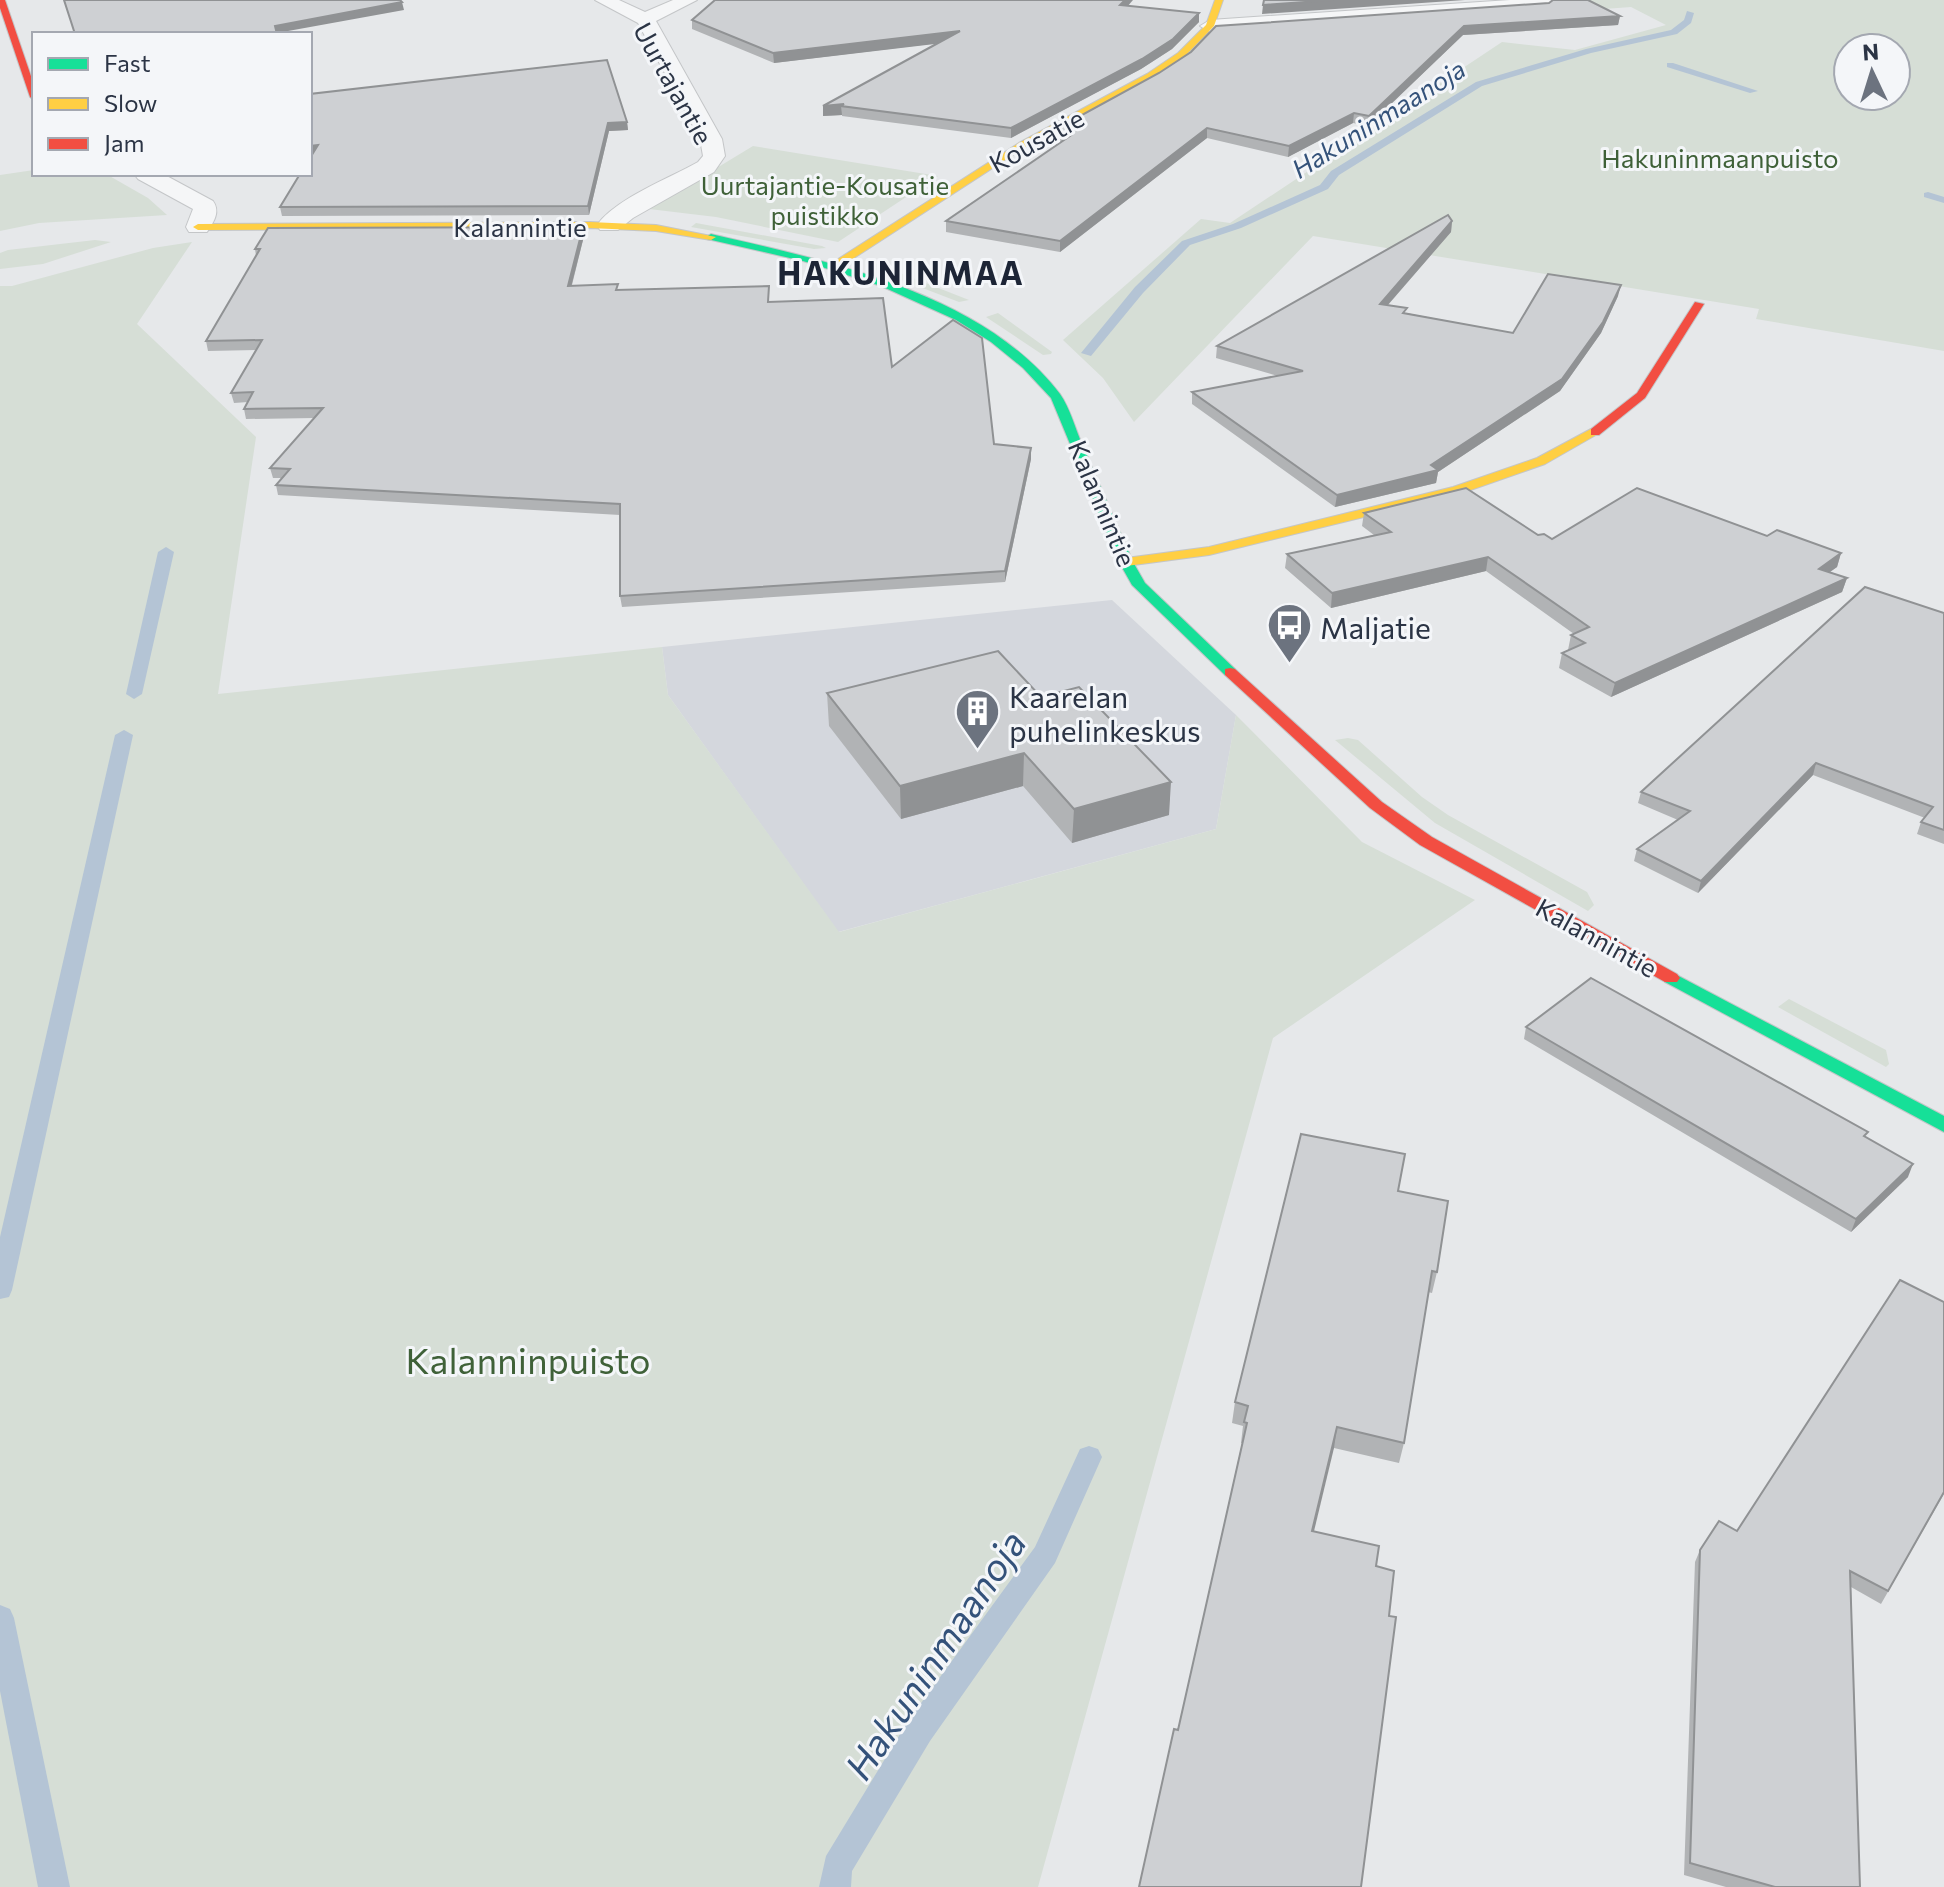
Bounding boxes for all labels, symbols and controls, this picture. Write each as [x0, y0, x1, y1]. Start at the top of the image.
street label: Uurtajantie [628, 17, 720, 149]
legend [32, 32, 312, 176]
north arrow [1832, 32, 1912, 112]
text: N [1861, 38, 1880, 66]
text: Fast [104, 48, 151, 77]
water label: Hakuninmaanoja [1286, 52, 1470, 184]
text: Slow [104, 88, 157, 117]
street label: Kousatie [983, 101, 1089, 179]
text: Jam [104, 128, 144, 157]
park label: Hakuninmaanpuisto [1601, 142, 1839, 173]
park label: Uurtajantie-Kousatie puistikko [701, 169, 949, 230]
street label: Kalannintie [453, 211, 587, 242]
district label: HAKUNINMAA [777, 252, 1025, 292]
street label: Kalannintie [1063, 435, 1143, 571]
bus stop icon: Maljatie [1265, 602, 1313, 665]
place label: Maljatie [1320, 608, 1431, 645]
place label: Kaarelan puhelinkeskus [1009, 677, 1201, 748]
building icon: Kaarelan puhelinkeskus [954, 688, 1002, 751]
street label: Kalannintie [1531, 891, 1663, 983]
park label: Kalanninpuisto [405, 1337, 651, 1381]
water label: Hakuninmaanoja [833, 1520, 1035, 1788]

